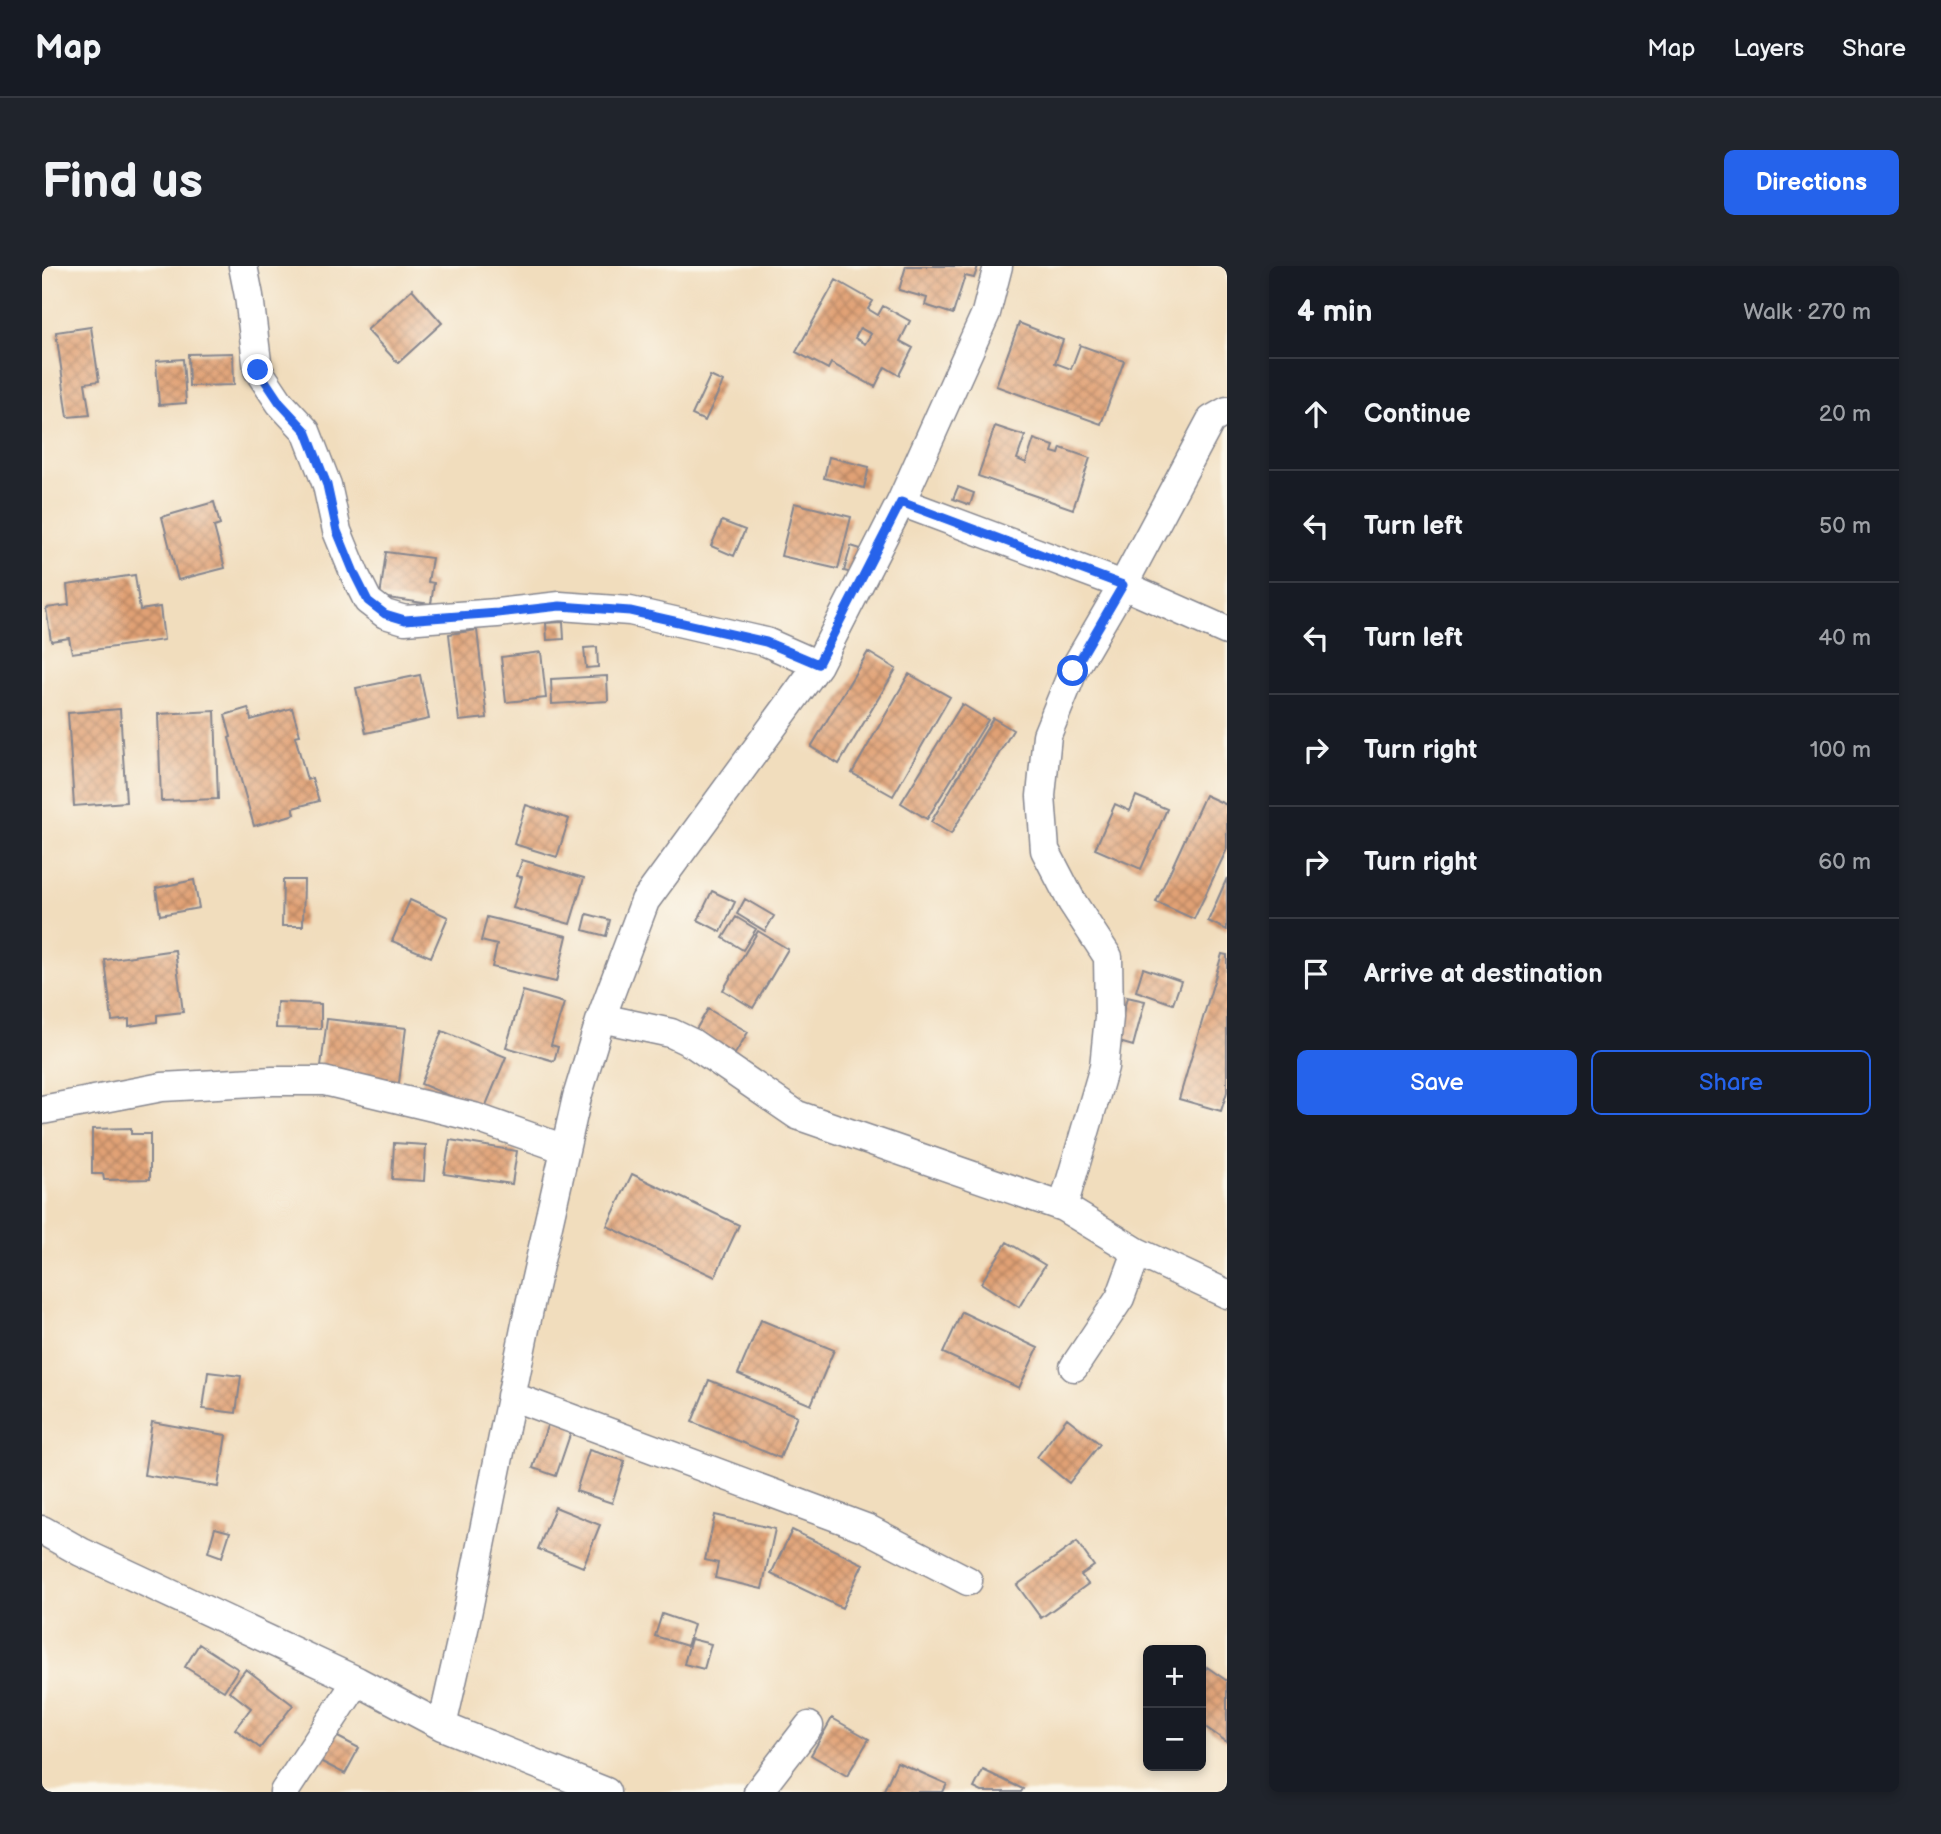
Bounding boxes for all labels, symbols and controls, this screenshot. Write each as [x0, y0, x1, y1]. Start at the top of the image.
text: Map [35, 28, 101, 68]
text: Map [1647, 34, 1695, 63]
text: Layers [1733, 34, 1804, 63]
text: Share [1842, 34, 1906, 63]
button: Directions [1724, 150, 1899, 215]
text: Find us [42, 153, 203, 212]
text: 4 min [1297, 294, 1372, 330]
text: Walk · 270 m [1743, 298, 1871, 326]
route end [242, 354, 273, 385]
icon: ahead [1297, 395, 1335, 433]
text: Continue [1364, 399, 1471, 430]
text: 20 m [1819, 400, 1871, 428]
icon: left [1297, 507, 1335, 545]
text: Turn left [1364, 511, 1463, 542]
text: 50 m [1819, 512, 1871, 540]
icon: left [1297, 619, 1335, 657]
text: Turn left [1364, 623, 1463, 654]
text: 40 m [1818, 624, 1871, 652]
route start [1057, 655, 1088, 686]
icon: right [1297, 731, 1335, 769]
text: Turn right [1364, 735, 1477, 766]
text: 100 m [1810, 736, 1871, 764]
icon: right [1297, 843, 1335, 881]
text: Turn right [1364, 847, 1477, 878]
text: 60 m [1818, 848, 1871, 876]
icon: arrive [1297, 955, 1335, 993]
text: Arrive at destination [1364, 959, 1603, 990]
button: Save [1297, 1050, 1577, 1115]
button: Share [1591, 1050, 1871, 1115]
map controls [1143, 1645, 1206, 1771]
button: + [1143, 1645, 1206, 1708]
button: − [1143, 1708, 1206, 1771]

